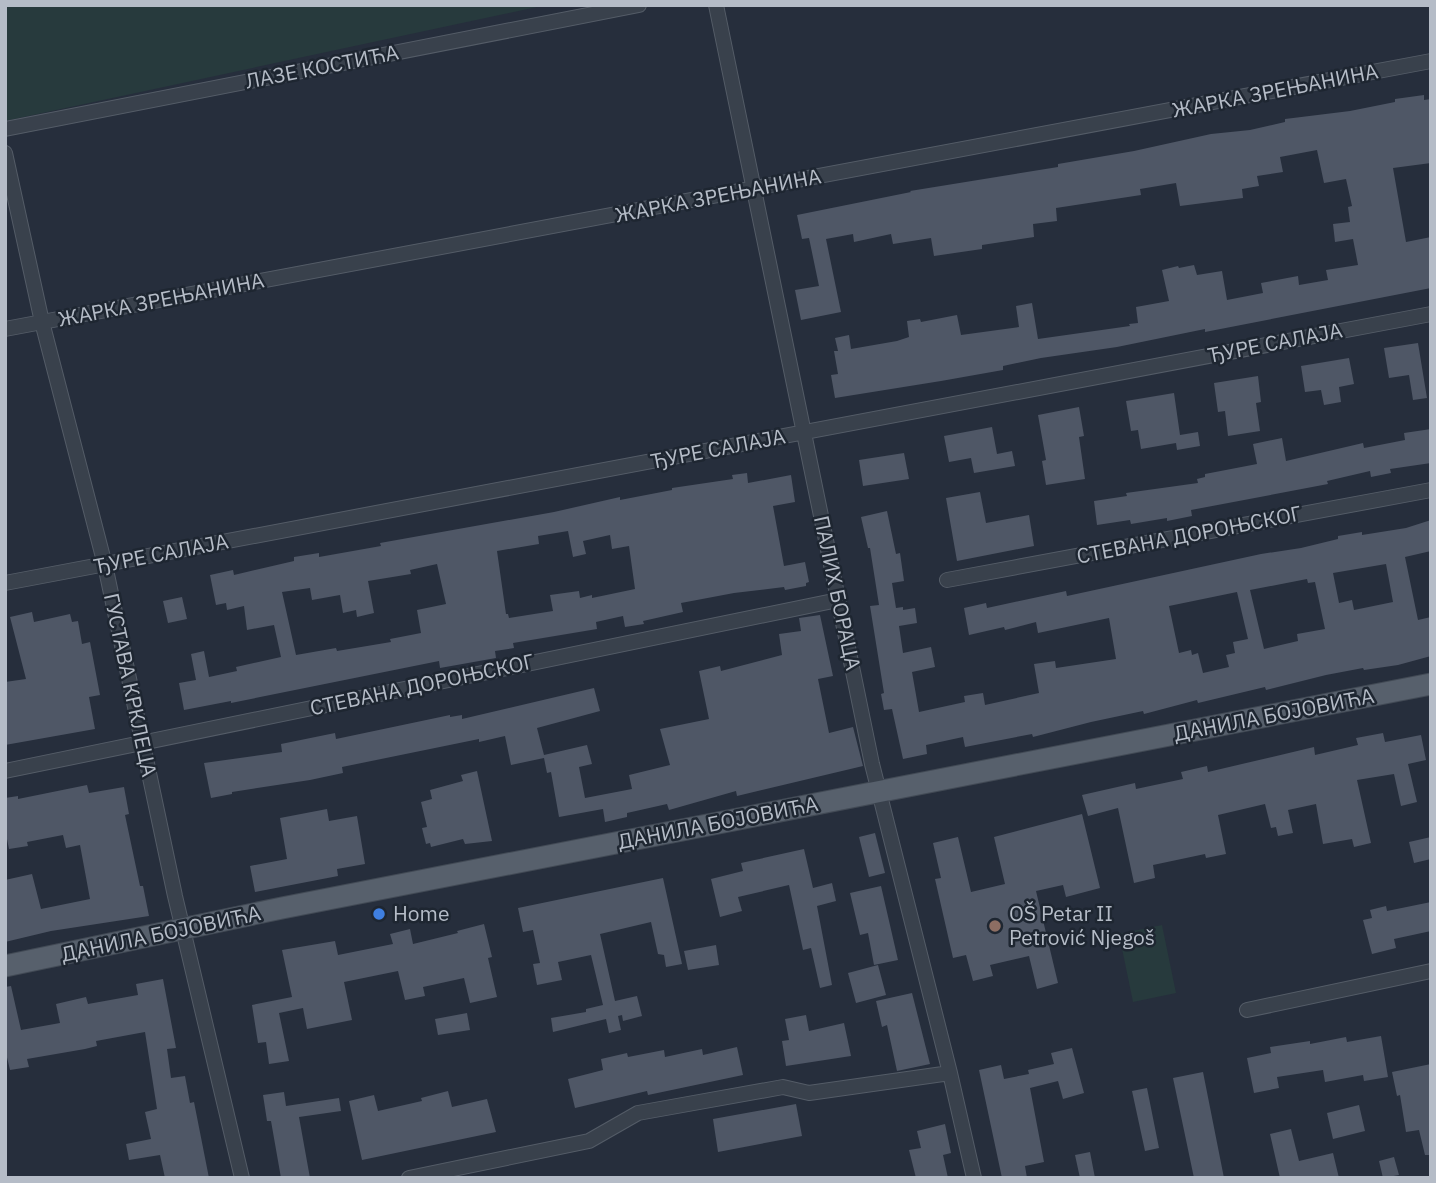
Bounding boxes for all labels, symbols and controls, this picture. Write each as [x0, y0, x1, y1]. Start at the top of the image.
street label: ЛАЗЕ КОСТИЋА [243, 37, 401, 95]
street label: ЖАРКА ЗРЕЊАНИНА [1169, 56, 1380, 124]
street label: ЖАРКА ЗРЕЊАНИНА [612, 161, 823, 229]
street label: ЖАРКА ЗРЕЊАНИНА [55, 265, 266, 333]
street label: ЂУРЕ САЛАЈА [1205, 315, 1345, 369]
street label: ЂУРЕ САЛАЈА [648, 421, 788, 475]
street label: СТЕВАНА ДОРОЊСКОГ [1074, 499, 1303, 570]
street label: ПАЛИХ БОРАЦА [808, 513, 868, 673]
street label: ЂУРЕ САЛАЈА [91, 526, 231, 580]
street label: ГУСТАВА КРКЛЕЦА [98, 590, 164, 779]
street label: СТЕВАНА ДОРОЊСКОГ [307, 647, 536, 721]
street label: ДАНИЛА БОЈОВИЋА [1171, 681, 1376, 747]
street label: ДАНИЛА БОЈОВИЋА [615, 789, 820, 855]
street label: ДАНИЛА БОЈОВИЋА [58, 898, 263, 968]
place label: Home [393, 899, 449, 927]
place label: OŠ Petar II Petrović Njegoš [1009, 899, 1155, 951]
marker: Home [371, 906, 387, 922]
marker: OŠ Petar II Petrović Njegoš [987, 918, 1003, 934]

